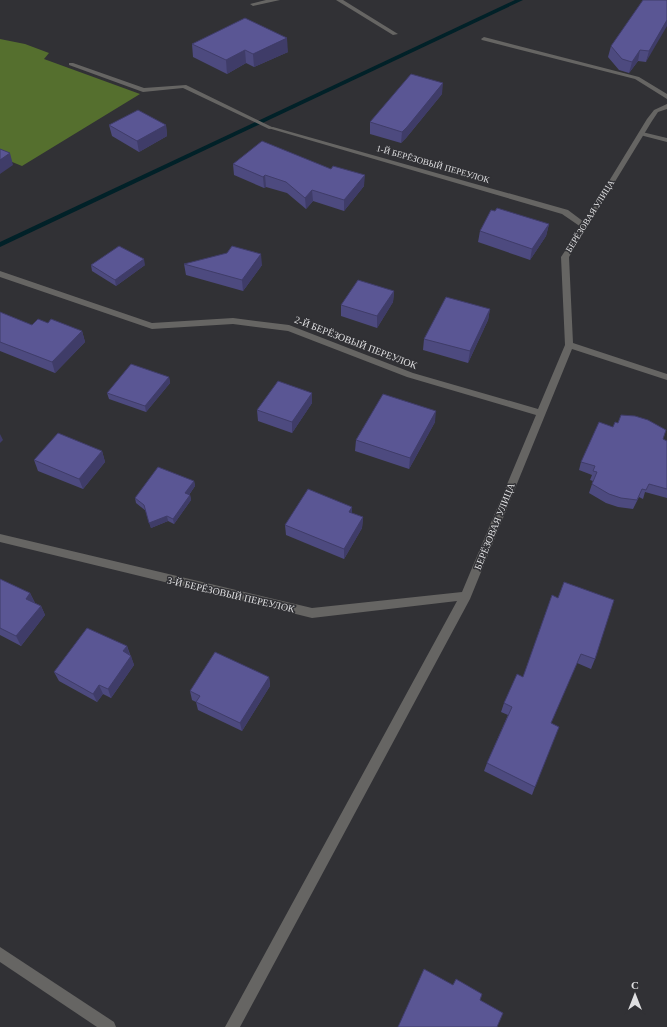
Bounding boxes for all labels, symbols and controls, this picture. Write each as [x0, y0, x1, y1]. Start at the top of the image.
street label: 1-Й БЕРЁЗОВЫЙ ПЕРЕУЛОК [375, 143, 492, 185]
street label: БЕРЁЗОВАЯ УЛИЦА [564, 178, 617, 254]
street label: 2-Й БЕРЁЗОВЫЙ ПЕРЕУЛОК [293, 314, 419, 371]
street label: БЕРЁЗОВАЯ УЛИЦА [472, 480, 517, 571]
street label: 3-Й БЕРЁЗОВЫЙ ПЕРЕУЛОК [166, 574, 296, 615]
north arrow [615, 975, 655, 1015]
text: С [631, 979, 639, 991]

